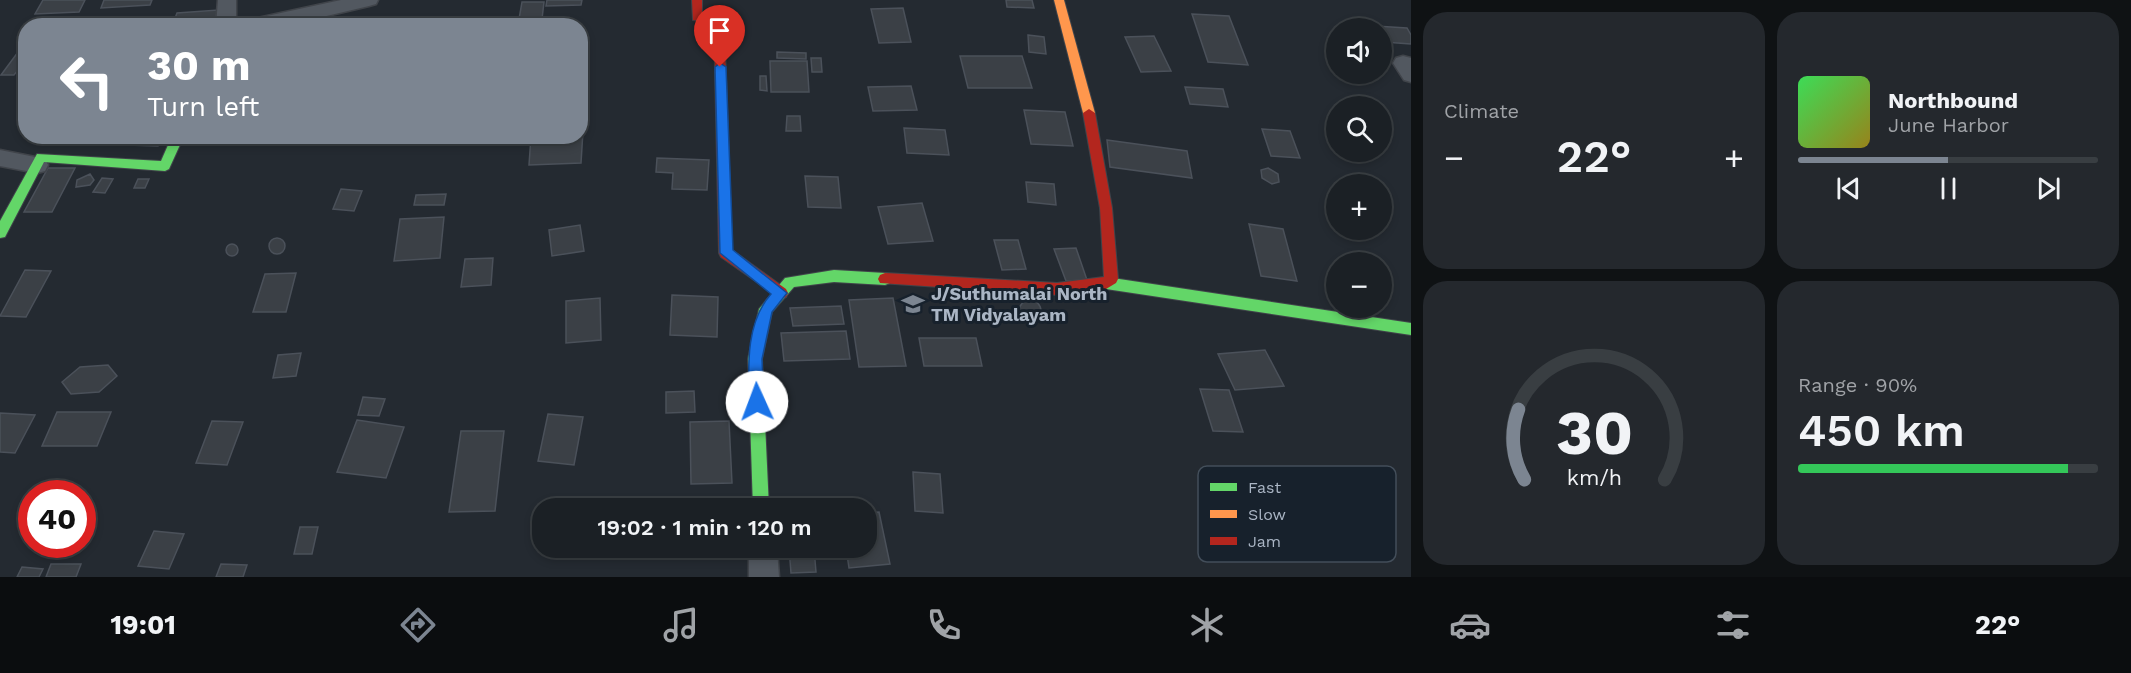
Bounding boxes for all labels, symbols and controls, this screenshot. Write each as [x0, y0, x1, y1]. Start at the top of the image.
pin [694, 5, 745, 67]
icon: arrive [703, 14, 736, 47]
map controls [1326, 18, 1392, 318]
button: sound [1326, 18, 1392, 84]
text: 30 m [147, 41, 251, 90]
icon: left [48, 42, 126, 120]
text: Northbound [1888, 88, 2018, 113]
text: Turn left [147, 91, 259, 123]
button: search [1326, 96, 1392, 162]
text: Climate [1444, 99, 1519, 123]
text: June Harbor [1888, 113, 2009, 137]
text: 22° [1557, 130, 1631, 183]
text: − [1444, 138, 1464, 177]
text: + [1724, 138, 1744, 177]
icon: previous [1832, 172, 1865, 205]
icon: pause [1932, 172, 1965, 205]
icon: next [2032, 172, 2065, 205]
button: + [1326, 174, 1392, 240]
button: − [1326, 252, 1392, 318]
place label: J/Suthumalai North TM Vidyalayam [931, 283, 1108, 325]
school or university icon: J/Suthumalai North TM Vidyalayam [900, 291, 926, 317]
position arrow [725, 370, 789, 434]
text: Range · 90% [1798, 373, 1917, 397]
text: 30 [1555, 396, 1633, 469]
text: 450 km [1798, 404, 1965, 457]
text: km/h [1566, 465, 1622, 490]
legend [1198, 466, 1396, 562]
text: Fast [1248, 478, 1281, 497]
speed limit sign: 40 [18, 480, 96, 558]
text: Slow [1248, 505, 1286, 524]
text: 19:02 · 1 min · 120 m [597, 515, 812, 540]
text: Jam [1248, 532, 1281, 551]
icon: directions [397, 604, 439, 646]
icon: music [660, 604, 702, 646]
icon: phone [923, 604, 965, 646]
icon: climate [1186, 604, 1228, 646]
icon: car [1449, 604, 1491, 646]
icon: filters [1712, 604, 1754, 646]
text: 19:01 [110, 609, 176, 641]
text: 22° [1975, 609, 2020, 641]

